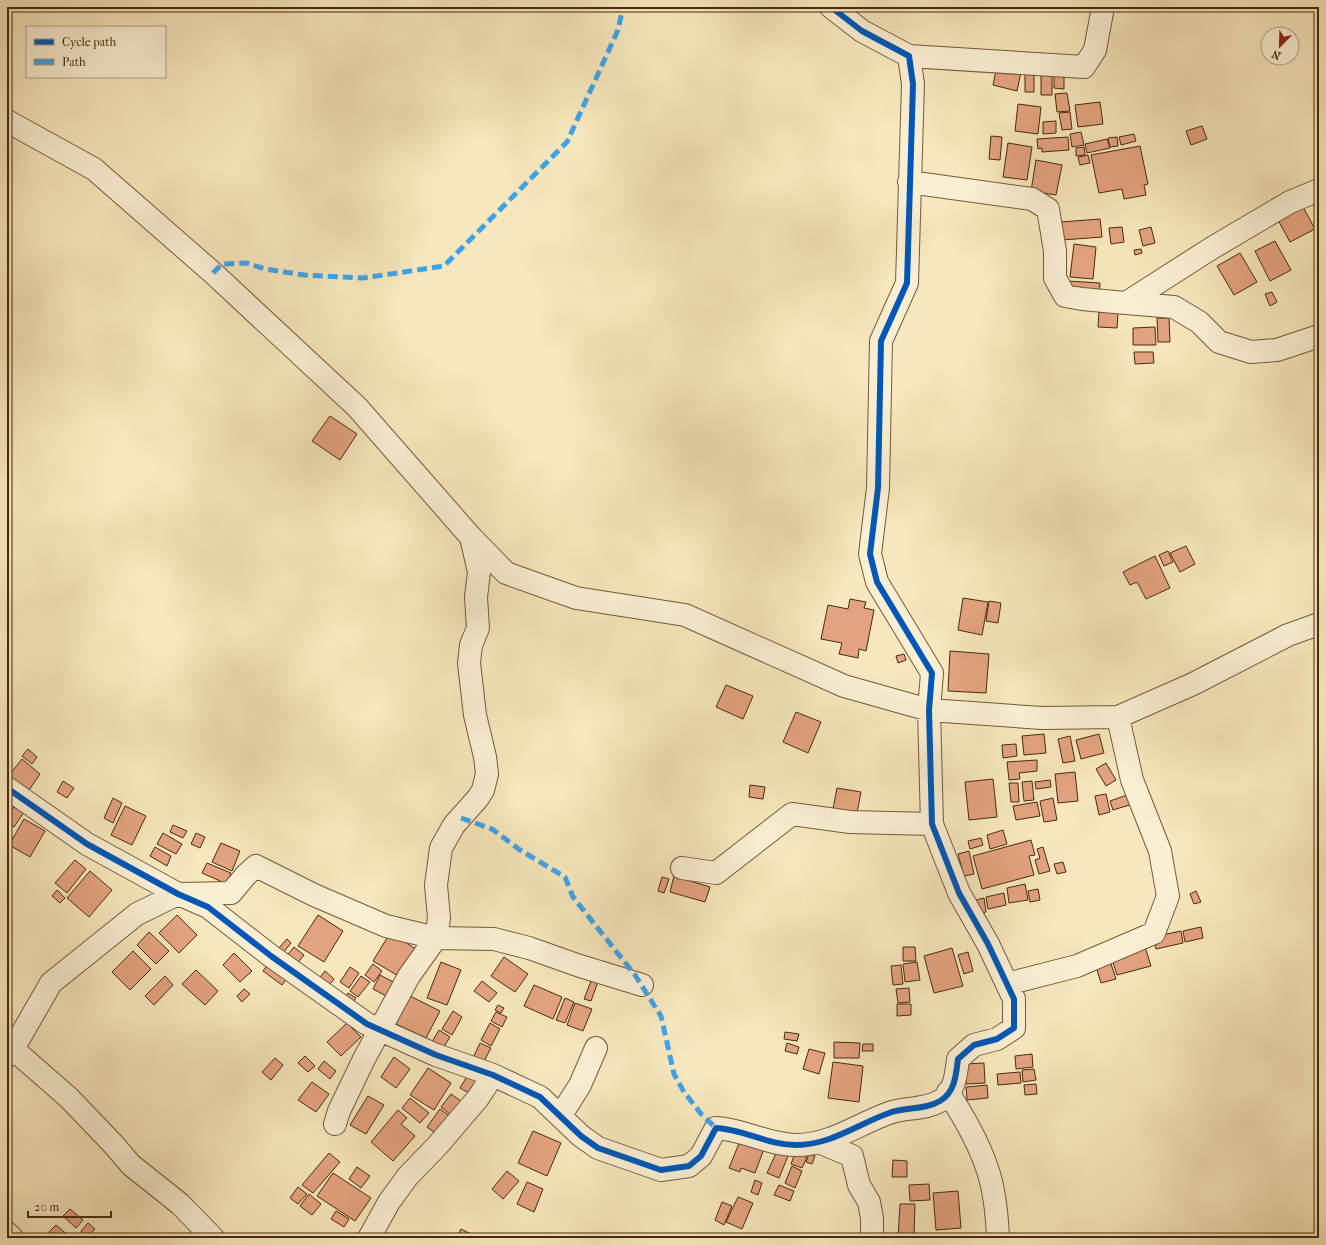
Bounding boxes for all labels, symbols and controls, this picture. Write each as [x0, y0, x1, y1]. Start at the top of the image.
legend [26, 26, 166, 78]
north arrow [1260, 26, 1300, 66]
text: Cycle path [62, 35, 117, 49]
text: N [1269, 47, 1283, 62]
text: Path [62, 55, 86, 69]
scale bar [28, 1193, 111, 1219]
text: 20 m [34, 1200, 59, 1214]

